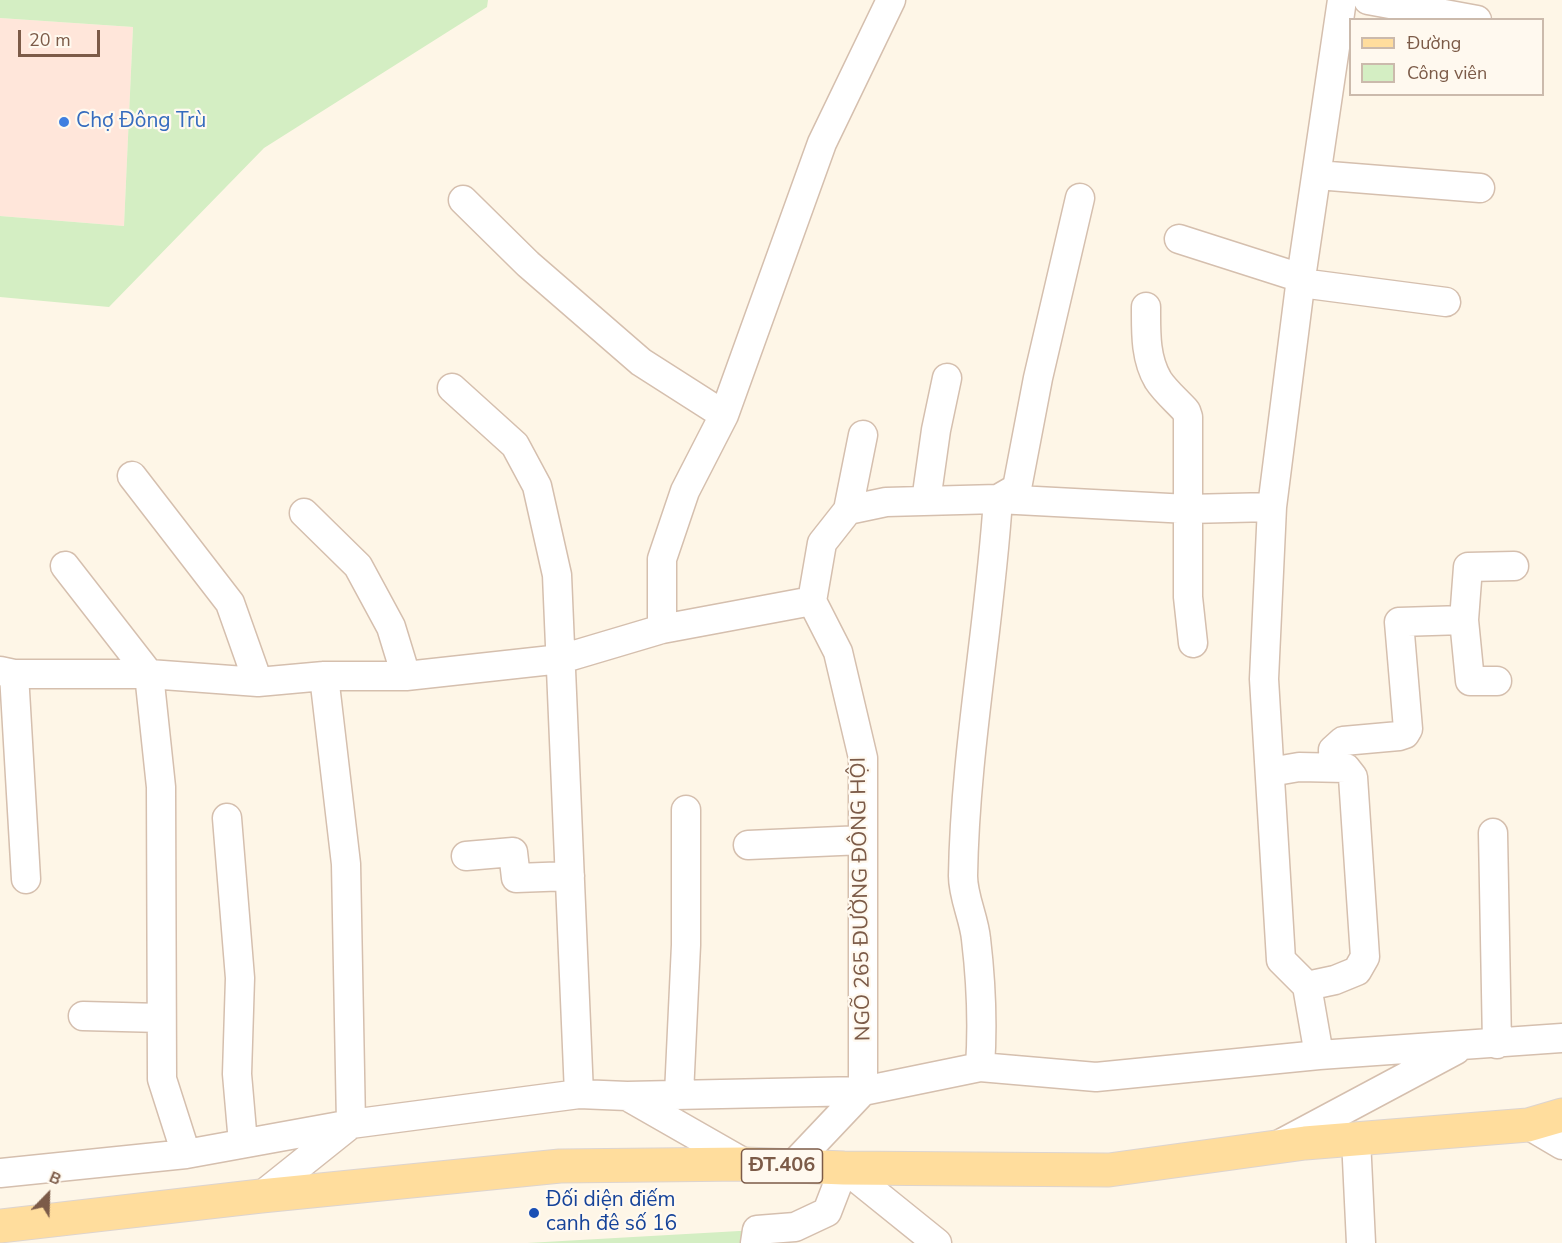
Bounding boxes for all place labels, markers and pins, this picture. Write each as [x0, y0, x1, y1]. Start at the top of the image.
place label: Chợ Đông Trù [76, 109, 206, 135]
marker: Chợ Đông Trù [57, 115, 71, 129]
place label: Đối diện điếm canh đê số 16 [546, 1188, 677, 1238]
marker: Đối diện điếm canh đê số 16 [527, 1206, 541, 1220]

